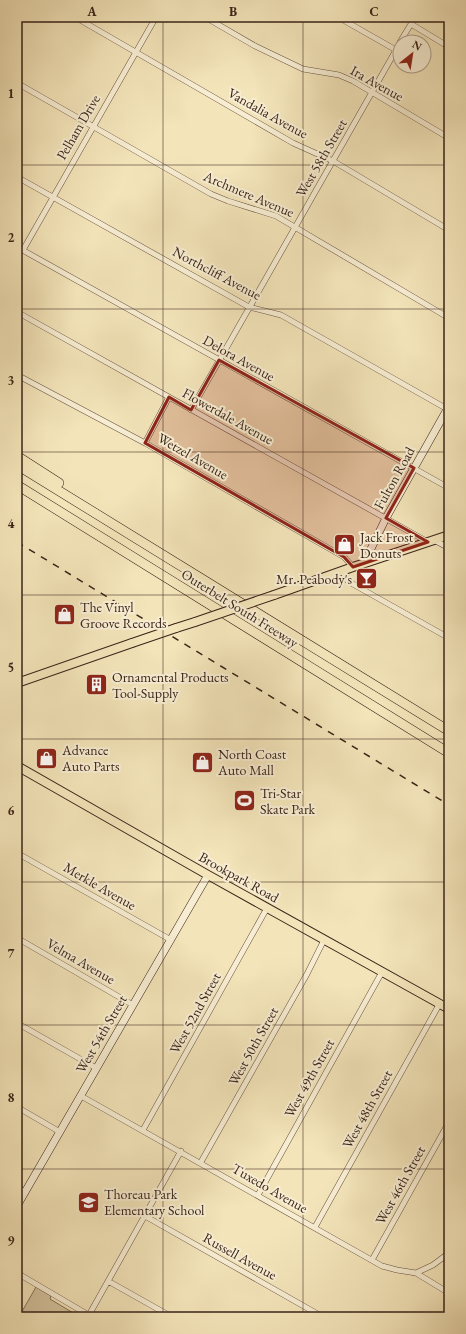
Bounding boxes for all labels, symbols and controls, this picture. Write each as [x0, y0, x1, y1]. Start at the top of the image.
text: A [86, 3, 97, 20]
text: B [229, 3, 237, 20]
text: C [369, 3, 379, 20]
north arrow [392, 34, 432, 74]
text: N [410, 37, 424, 54]
street label: Ira Avenue [347, 61, 407, 105]
street label: Vandalia Avenue [225, 84, 312, 143]
text: 1 [8, 85, 15, 102]
street label: Pelham Drive [52, 91, 104, 163]
street label: West 58th Street [291, 115, 351, 200]
street label: Archmere Avenue [200, 166, 298, 221]
text: 2 [8, 229, 15, 246]
street label: Northcliff Avenue [170, 242, 265, 304]
street label: Delora Avenue [200, 331, 279, 385]
text: 3 [8, 372, 15, 389]
street label: Flowerdale Avenue [179, 384, 277, 449]
street label: Wetzel Avenue [155, 429, 232, 484]
street label: Fulton Road [369, 443, 419, 512]
text: 4 [8, 515, 15, 532]
place label: Jack Frost Donuts [359, 528, 414, 562]
shop icon: Jack Frost Donuts [331, 532, 357, 558]
street label: Outerbelt South Freeway [178, 565, 303, 652]
bar icon: Mr. Peabody's [354, 566, 380, 592]
place label: Mr. Peabody's [276, 570, 352, 588]
place label: The Vinyl Groove Records [80, 598, 167, 632]
shop icon: The Vinyl Groove Records [51, 602, 77, 628]
text: 5 [8, 659, 14, 676]
place label: Ornamental Products Tool-Supply [112, 668, 229, 702]
building icon: Ornamental Products Tool-Supply [84, 672, 110, 698]
place label: Advance Auto Parts [61, 741, 120, 775]
shop icon: Advance Auto Parts [34, 745, 60, 771]
place label: North Coast Auto Mall [217, 745, 287, 779]
shop icon: North Coast Auto Mall [189, 749, 215, 775]
place label: Tri-Star Skate Park [260, 784, 316, 818]
sports icon: Tri-Star Skate Park [232, 788, 258, 814]
text: 6 [8, 802, 15, 819]
street label: Brookpark Road [196, 848, 283, 907]
street label: Merkle Avenue [60, 858, 140, 914]
street label: Velma Avenue [43, 934, 119, 988]
text: 7 [8, 945, 15, 962]
street label: West 52nd Street [165, 969, 225, 1057]
street label: West 54th Street [71, 991, 131, 1076]
street label: West 50th Street [224, 1003, 282, 1089]
street label: West 49th Street [280, 1035, 338, 1121]
street label: West 48th Street [338, 1066, 396, 1152]
text: 8 [8, 1089, 15, 1106]
street label: West 46th Street [371, 1142, 429, 1228]
street label: Tuxedo Avenue [229, 1159, 312, 1217]
place label: Thoreau Park Elementary School [104, 1185, 205, 1219]
school or university icon: Thoreau Park Elementary School [76, 1189, 102, 1215]
street label: Russell Avenue [200, 1228, 280, 1284]
text: 9 [8, 1232, 15, 1249]

